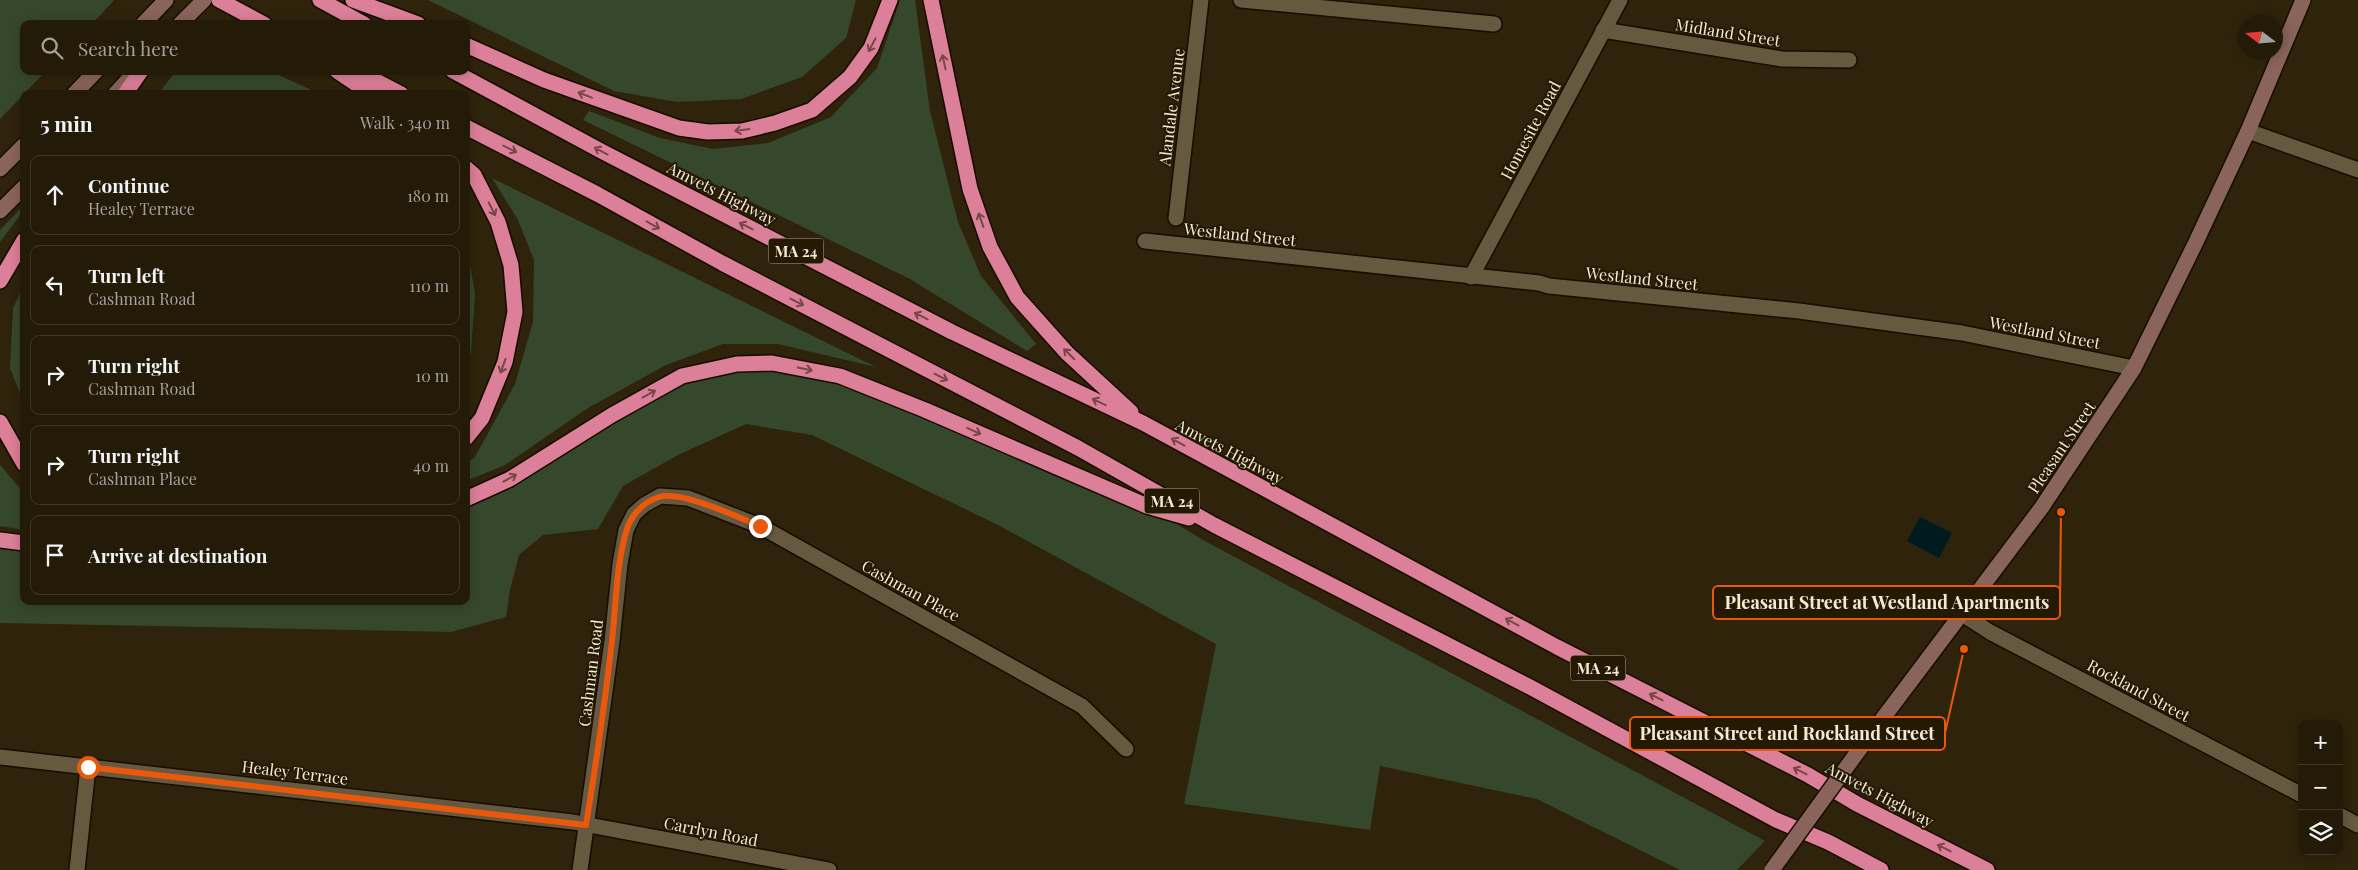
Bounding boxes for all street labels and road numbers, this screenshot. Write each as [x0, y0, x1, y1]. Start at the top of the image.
street label: Midland Street [1674, 13, 1782, 51]
street label: Alandale Avenue [1153, 47, 1189, 168]
street label: Homesite Road [1495, 77, 1565, 183]
street label: Amvets Highway [663, 156, 780, 229]
street label: Westland Street [1182, 218, 1297, 250]
road number: MA 24 [768, 238, 824, 264]
street label: Westland Street [1584, 262, 1699, 294]
street label: Westland Street [1987, 311, 2103, 353]
street label: Pleasant Street [2022, 397, 2100, 497]
street label: Amvets Highway [1171, 413, 1288, 488]
road number: MA 24 [1144, 488, 1200, 514]
street label: Cashman Place [858, 554, 964, 626]
street label: Cashman Road [573, 618, 607, 728]
street label: Rockland Street [2084, 654, 2194, 726]
road number: MA 24 [1570, 656, 1626, 680]
street label: Healey Terrace [241, 755, 349, 789]
street label: Amvets Highway [1821, 756, 1938, 831]
street label: Carrlyn Road [662, 812, 760, 850]

